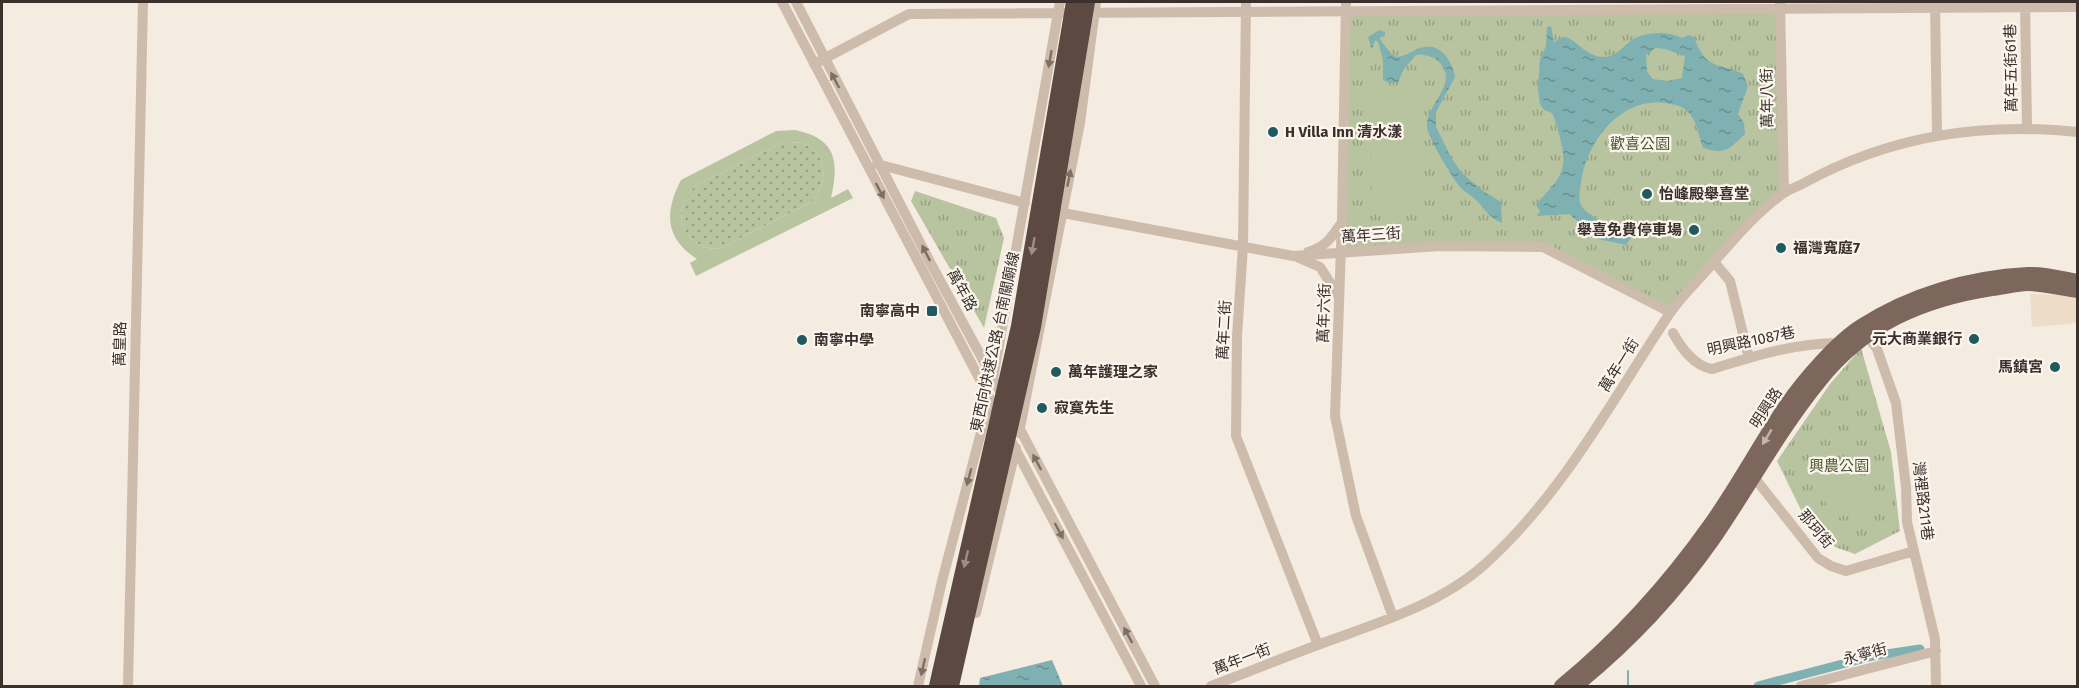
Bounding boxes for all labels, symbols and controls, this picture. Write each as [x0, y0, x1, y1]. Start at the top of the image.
street label: 萬年五街61巷 [2001, 23, 2021, 113]
one-way arrow [1045, 50, 1054, 69]
street label: 萬年八街 [1757, 68, 1777, 128]
one-way arrow [830, 71, 840, 88]
place label: H Villa Inn 清水漾 [1285, 123, 1402, 141]
marker: H Villa Inn 清水漾 [1266, 125, 1280, 139]
park label: 歡喜公園 [1610, 135, 1670, 153]
one-way arrow [1065, 169, 1074, 188]
one-way arrow [875, 182, 885, 199]
place label: 怡峰殿舉喜堂 [1659, 185, 1749, 203]
marker: 怡峰殿舉喜堂 [1640, 187, 1654, 201]
place label: 舉喜免費停車場 [1577, 221, 1682, 239]
marker: 舉喜免費停車場 [1687, 223, 1701, 237]
street label: 萬年三街 [1340, 224, 1402, 246]
one-way arrow [1028, 236, 1037, 255]
place label: 福灣寬庭7 [1793, 239, 1860, 257]
marker: 福灣寬庭7 [1774, 241, 1788, 255]
one-way arrow [921, 244, 931, 262]
street label: 東西向快速公路 台南關廟線 [967, 250, 1023, 434]
street label: 萬年路 [943, 266, 981, 314]
street label: 萬年六街 [1314, 283, 1334, 343]
street label: 萬年二街 [1213, 300, 1235, 360]
place label: 南寧高中 [860, 302, 920, 320]
marker: 南寧高中 [925, 304, 939, 318]
street label: 萬皇路 [111, 321, 129, 367]
street label: 明興路1087巷 [1705, 323, 1797, 359]
place label: 元大商業銀行 [1872, 330, 1962, 348]
place label: 南寧中學 [814, 331, 874, 349]
marker: 元大商業銀行 [1967, 332, 1981, 346]
marker: 南寧中學 [795, 333, 809, 347]
street label: 萬年一街 [1595, 335, 1643, 395]
place label: 馬鎮宮 [1998, 358, 2043, 376]
marker: 馬鎮宮 [2048, 360, 2062, 374]
place label: 萬年護理之家 [1068, 363, 1158, 381]
marker: 萬年護理之家 [1049, 365, 1063, 379]
street label: 明興路 [1746, 384, 1786, 432]
place label: 寂寞先生 [1054, 399, 1114, 417]
marker: 寂寞先生 [1035, 401, 1049, 415]
one-way arrow [1761, 429, 1772, 445]
one-way arrow [1032, 454, 1042, 471]
park label: 興農公園 [1809, 457, 1869, 475]
street label: 灣裡路211巷 [1909, 460, 1937, 542]
one-way arrow [964, 468, 973, 486]
street label: 那珂街 [1795, 506, 1837, 552]
one-way arrow [1054, 522, 1064, 539]
one-way arrow [961, 550, 971, 569]
one-way arrow [1123, 626, 1133, 643]
street label: 永寧街 [1841, 639, 1889, 669]
street label: 萬年一街 [1211, 640, 1273, 678]
one-way arrow [917, 657, 927, 676]

